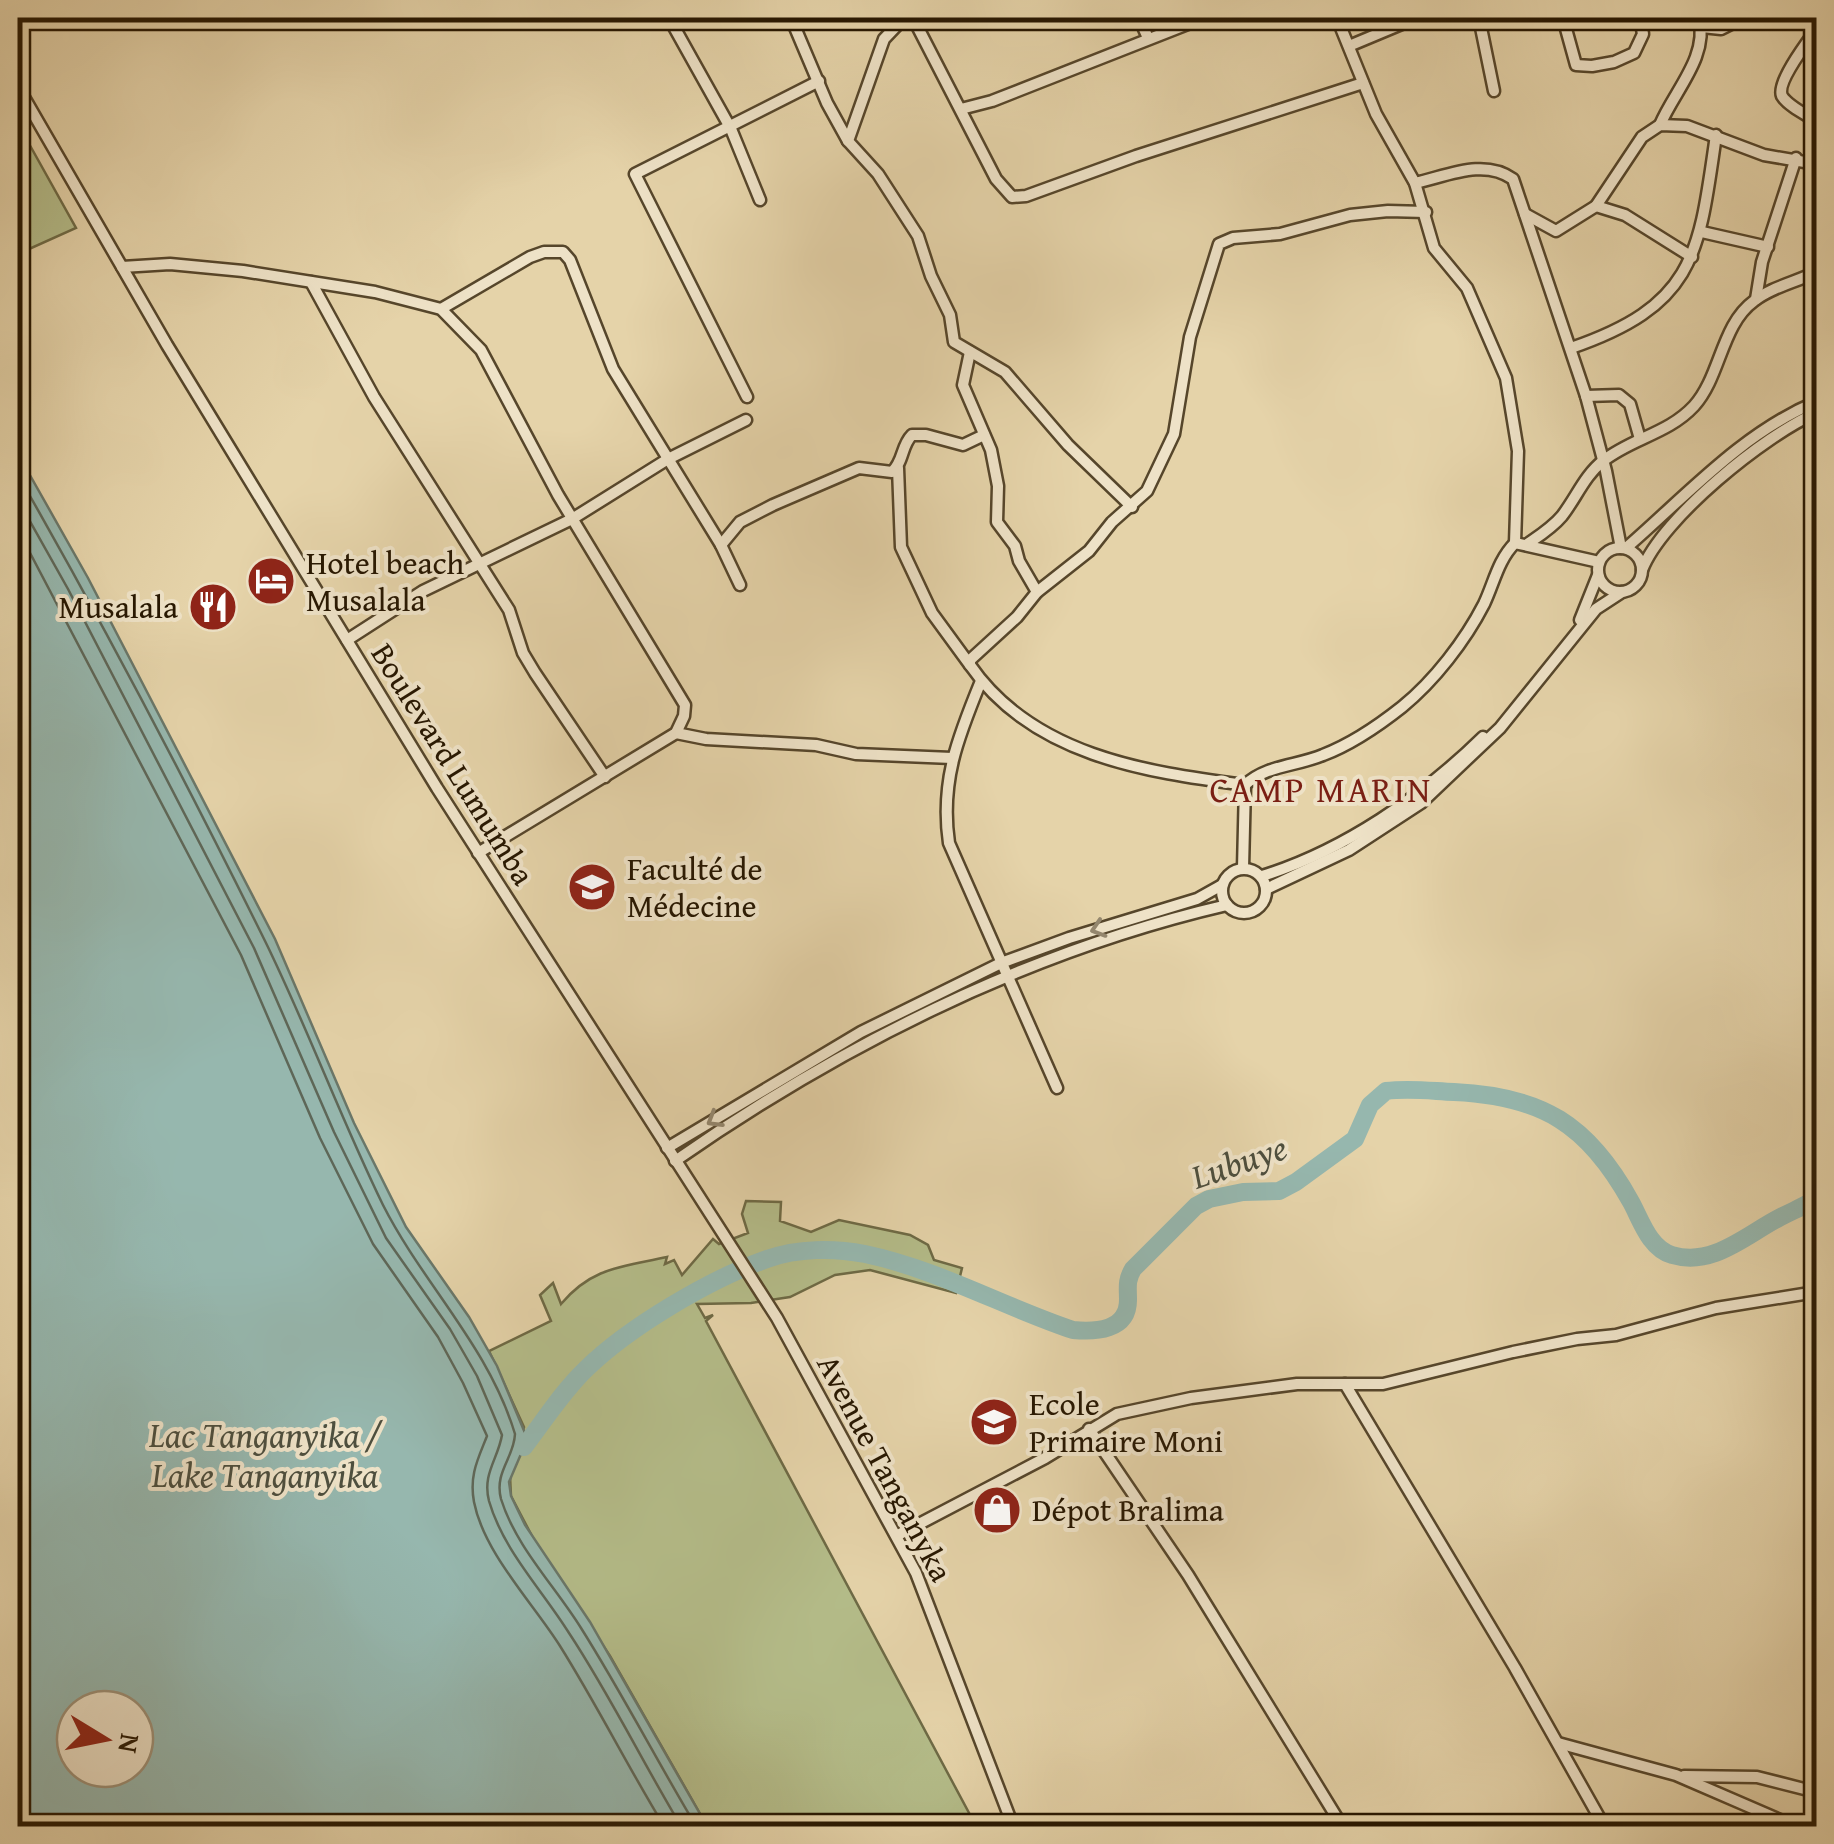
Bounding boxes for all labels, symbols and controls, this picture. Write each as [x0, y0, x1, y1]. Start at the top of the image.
place label: Hotel beach Musalala [306, 539, 464, 623]
hotel icon: Hotel beach Musalala [245, 555, 297, 607]
restaurant icon: Musalala [187, 581, 239, 633]
place label: Musalala [58, 583, 178, 630]
street label: Boulevard Lumumba [360, 634, 547, 894]
district label: CAMP MARIN [1209, 764, 1433, 815]
place label: Faculté de Médecine [627, 845, 762, 929]
school or university icon: Faculté de Médecine [566, 861, 618, 913]
one-way arrow [1090, 917, 1107, 938]
one-way arrow [707, 1108, 725, 1127]
water label: Lubuye [1183, 1121, 1294, 1202]
street label: Avenue Tanganyka [806, 1346, 965, 1590]
place label: Ecole Primaire Moni [1029, 1380, 1223, 1464]
school or university icon: Ecole Primaire Moni [968, 1396, 1020, 1448]
water label: Lac Tanganyika / Lake Tanganyika [148, 1409, 384, 1500]
shop icon: Dépot Bralima [971, 1484, 1023, 1536]
place label: Dépot Bralima [1032, 1486, 1224, 1533]
north arrow [55, 1689, 155, 1789]
text: N [108, 1731, 152, 1756]

